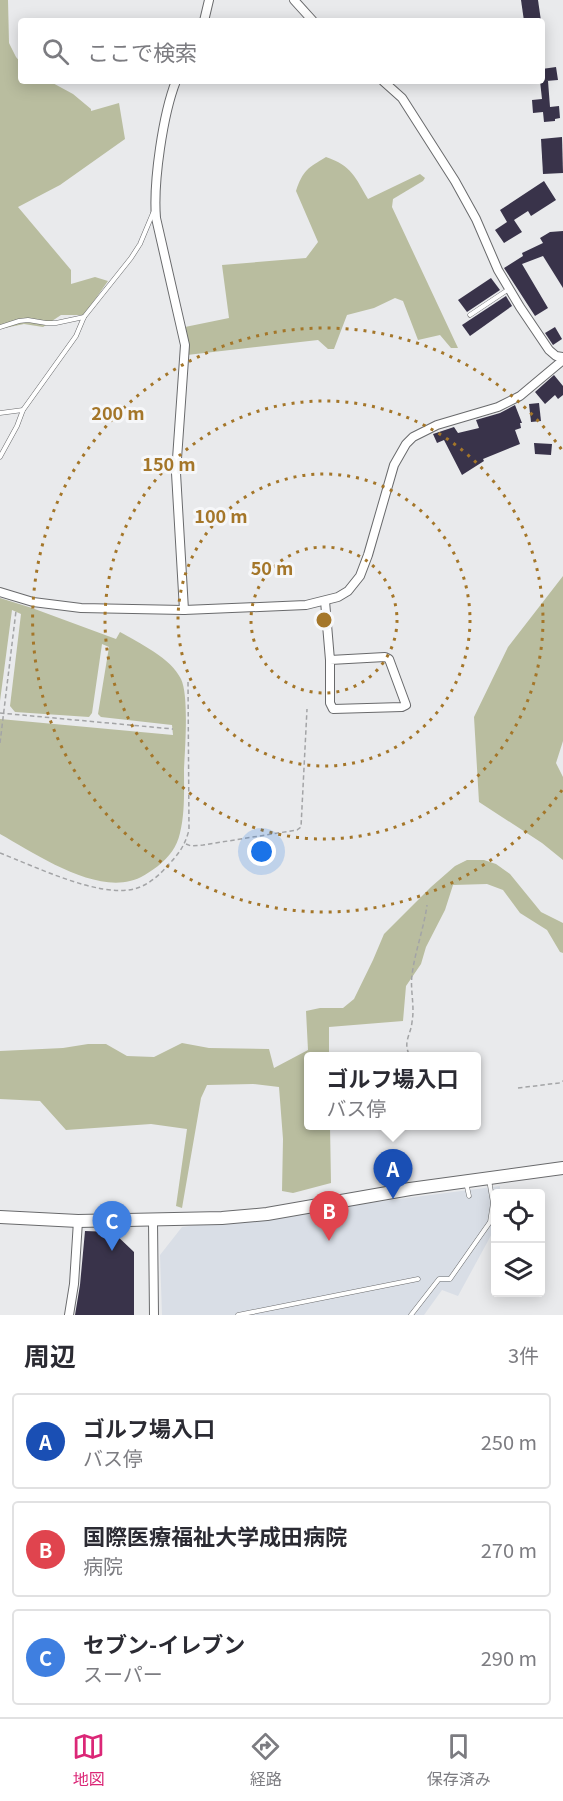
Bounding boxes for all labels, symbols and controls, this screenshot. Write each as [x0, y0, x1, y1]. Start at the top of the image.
search box [18, 18, 545, 84]
icon: search [39, 35, 72, 68]
text: ここで検索 [87, 35, 197, 67]
text: 200 m [91, 399, 145, 425]
text: 150 m [142, 450, 196, 476]
text: 100 m [194, 502, 248, 528]
text: 50 m [251, 554, 293, 580]
centre of rings [314, 610, 334, 630]
your location [247, 837, 276, 866]
popup [304, 1052, 481, 1130]
text: ゴルフ場入口 [326, 1061, 459, 1093]
text: バス停 [326, 1093, 386, 1122]
pin: A [374, 1150, 412, 1199]
map controls [491, 1189, 545, 1297]
button: locate [491, 1189, 545, 1243]
pin: B [310, 1192, 348, 1241]
pin: C [92, 1202, 132, 1251]
button: layers [491, 1243, 545, 1297]
text: 周辺 [24, 1336, 76, 1373]
text: 3件 [508, 1340, 539, 1369]
text: ゴルフ場入口 [83, 1411, 215, 1443]
text: A [39, 1427, 52, 1456]
text: 250 m [481, 1427, 537, 1456]
text: バス停 [83, 1443, 143, 1472]
text: 国際医療福祉大学成田病院 [83, 1519, 347, 1551]
text: B [39, 1535, 52, 1564]
text: 270 m [481, 1535, 537, 1564]
text: 病院 [83, 1551, 123, 1580]
text: セブン-イレブン [83, 1627, 245, 1659]
text: C [39, 1643, 52, 1672]
text: 290 m [481, 1643, 537, 1672]
text: スーパー [83, 1659, 163, 1688]
tab: 地図 [72, 1730, 105, 1790]
tab: 経路 [249, 1730, 282, 1790]
tab: 保存済み [427, 1730, 491, 1790]

